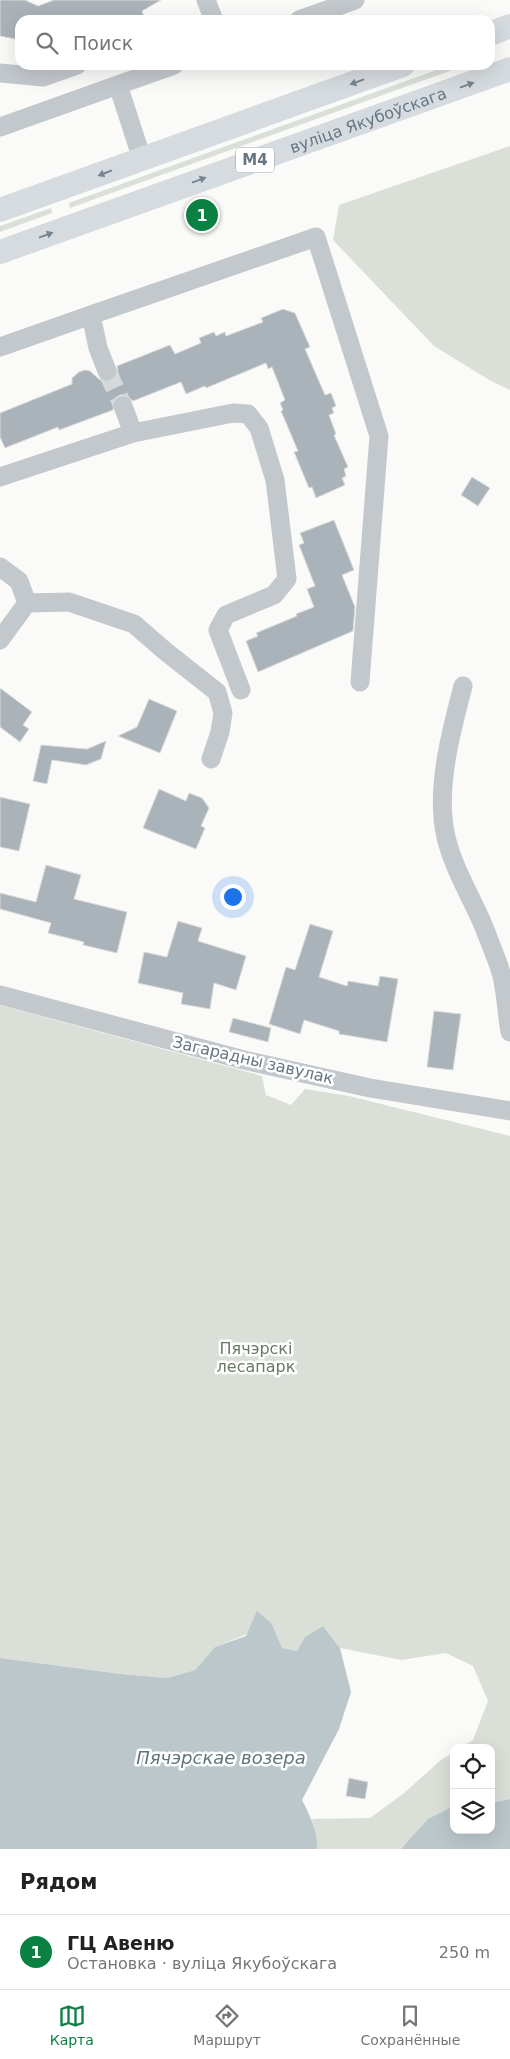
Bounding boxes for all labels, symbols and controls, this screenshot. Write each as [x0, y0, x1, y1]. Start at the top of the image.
search box [15, 15, 495, 70]
icon: search [33, 29, 61, 57]
text: Поиск [73, 32, 133, 54]
one-way arrow [349, 78, 364, 86]
one-way arrow [460, 81, 475, 89]
street label: вуліца Якубоўскага [287, 83, 449, 157]
road number: М4 [236, 148, 274, 172]
one-way arrow [98, 170, 113, 177]
one-way arrow [192, 176, 207, 184]
pin: 1 [186, 196, 218, 234]
one-way arrow [39, 231, 54, 239]
your location [220, 884, 246, 910]
street label: Загарадны завулак [171, 1032, 336, 1088]
park label: Пячэрскі лесапарк [217, 1339, 296, 1376]
map controls [450, 1744, 495, 1834]
button: locate [450, 1744, 495, 1789]
water label: Пячэрскае возера [136, 1747, 306, 1768]
button: layers [450, 1789, 495, 1834]
text: Рядом [20, 1870, 97, 1894]
text: ГЦ Авеню [67, 1932, 175, 1954]
text: 1 [30, 1943, 42, 1962]
text: 250 m [439, 1943, 490, 1962]
text: Остановка · вуліца Якубоўскага [67, 1954, 337, 1973]
tab: Карта [50, 2002, 94, 2048]
tab: Маршрут [193, 2002, 261, 2048]
tab: Сохранённые [360, 2002, 460, 2048]

